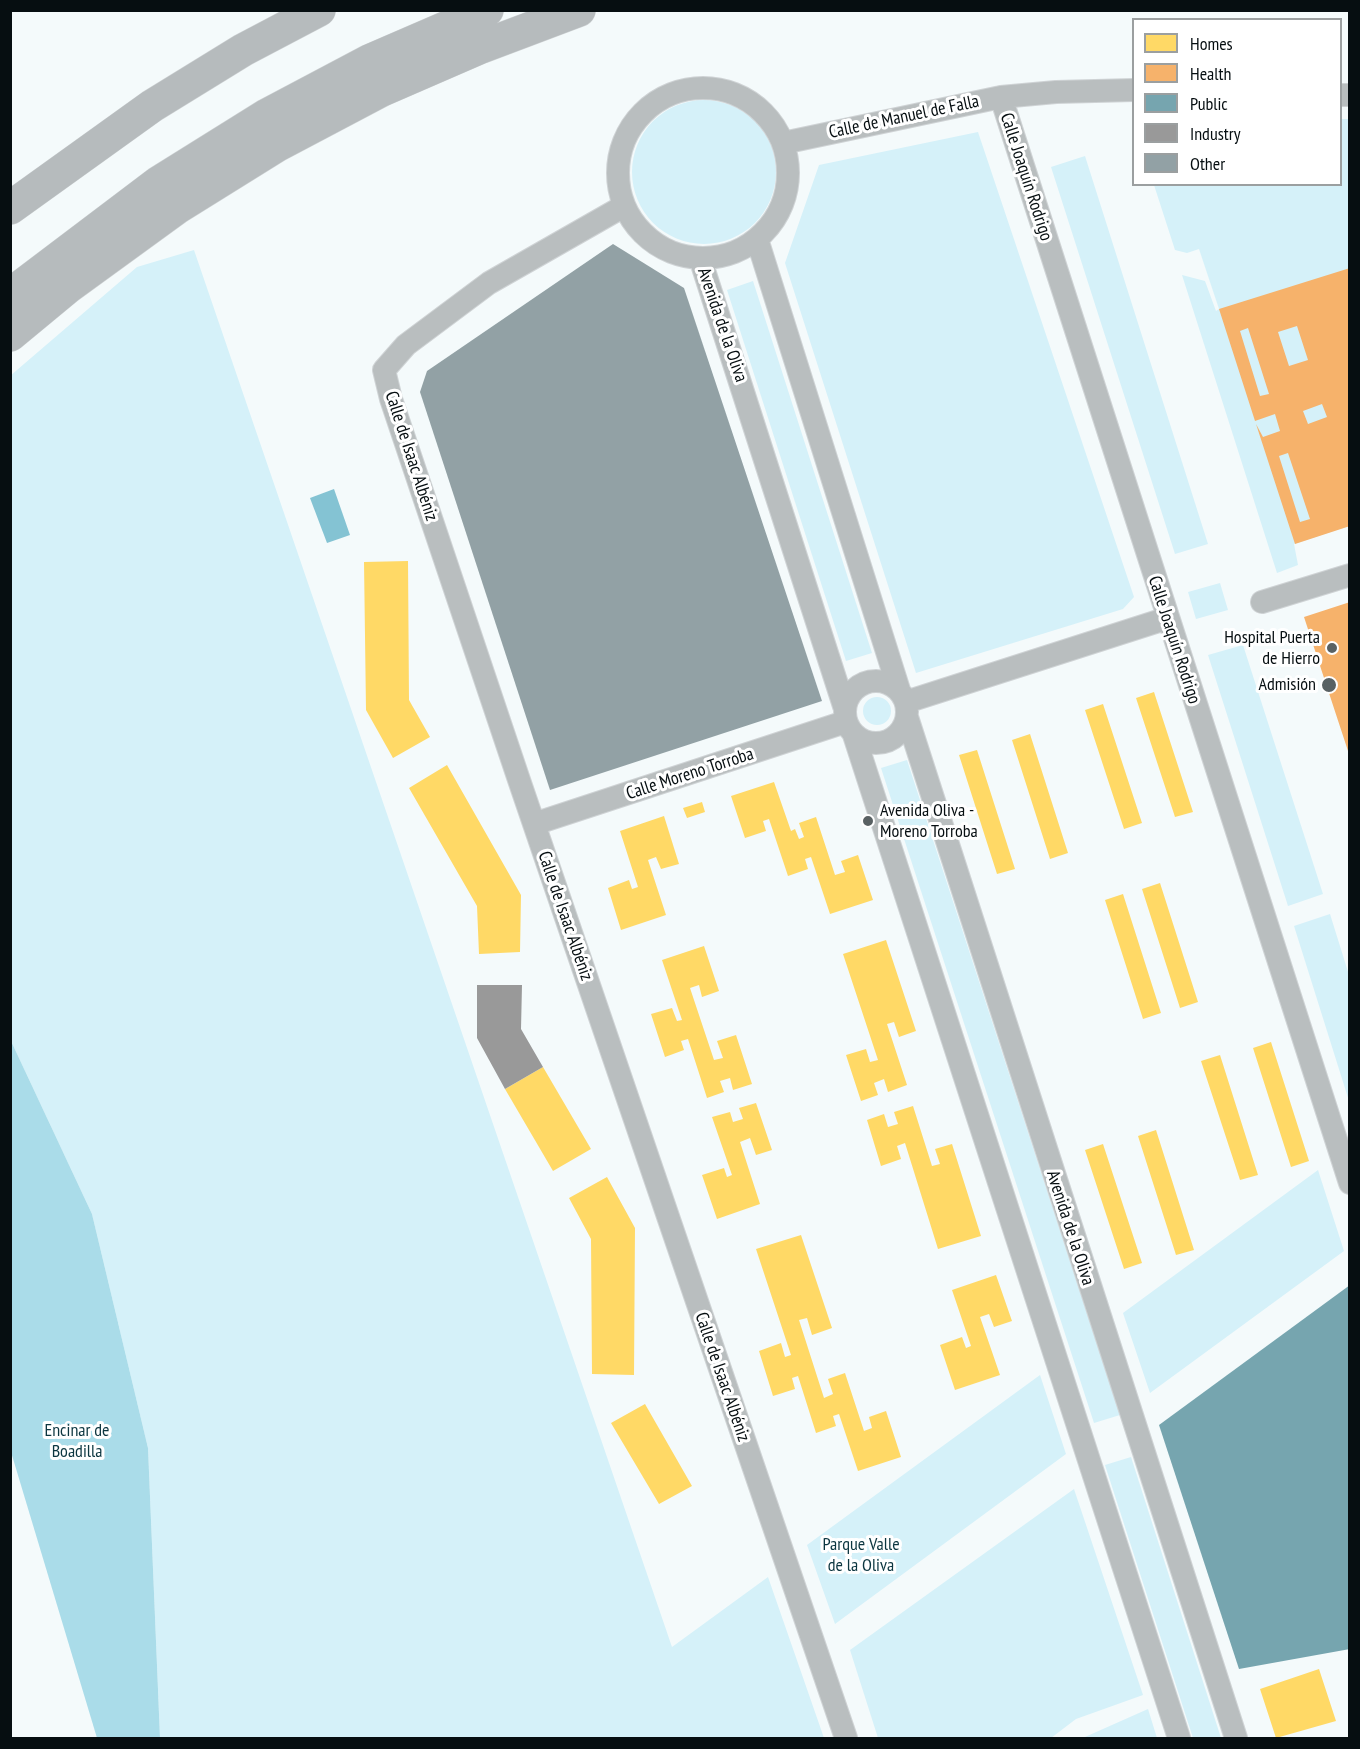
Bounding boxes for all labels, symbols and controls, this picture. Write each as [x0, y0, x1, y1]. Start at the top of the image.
legend [1132, 18, 1342, 186]
text: Homes [1190, 32, 1233, 55]
text: Health [1190, 62, 1231, 85]
street label: Calle de Manuel de Falla [827, 91, 981, 143]
text: Public [1190, 92, 1228, 115]
street label: Calle Joaquín Rodrigo [995, 110, 1057, 244]
text: Industry [1190, 122, 1240, 145]
text: Other [1190, 152, 1225, 175]
street label: Avenida de la Oliva [692, 265, 752, 385]
street label: Calle de Isaac Albéniz [380, 388, 442, 524]
street label: Calle Joaquín Rodrigo [1143, 573, 1205, 707]
place label: Hospital Puerta de Hierro [1224, 627, 1320, 670]
marker: Hospital Puerta de Hierro [1325, 641, 1339, 655]
place label: Admisión [1258, 674, 1316, 696]
marker: Admisión [1320, 676, 1338, 694]
street label: Calle Moreno Torroba [624, 743, 756, 805]
place label: Avenida Oliva - Moreno Torroba [880, 800, 978, 842]
marker: Avenida Oliva - Moreno Torroba [861, 814, 875, 828]
street label: Calle de Isaac Albéniz [533, 849, 597, 983]
street label: Avenida de la Oliva [1041, 1168, 1099, 1288]
street label: Calle de Isaac Albéniz [690, 1310, 754, 1444]
park label: Encinar de Boadilla [44, 1420, 110, 1462]
park label: Parque Valle de la Oliva [822, 1534, 900, 1576]

